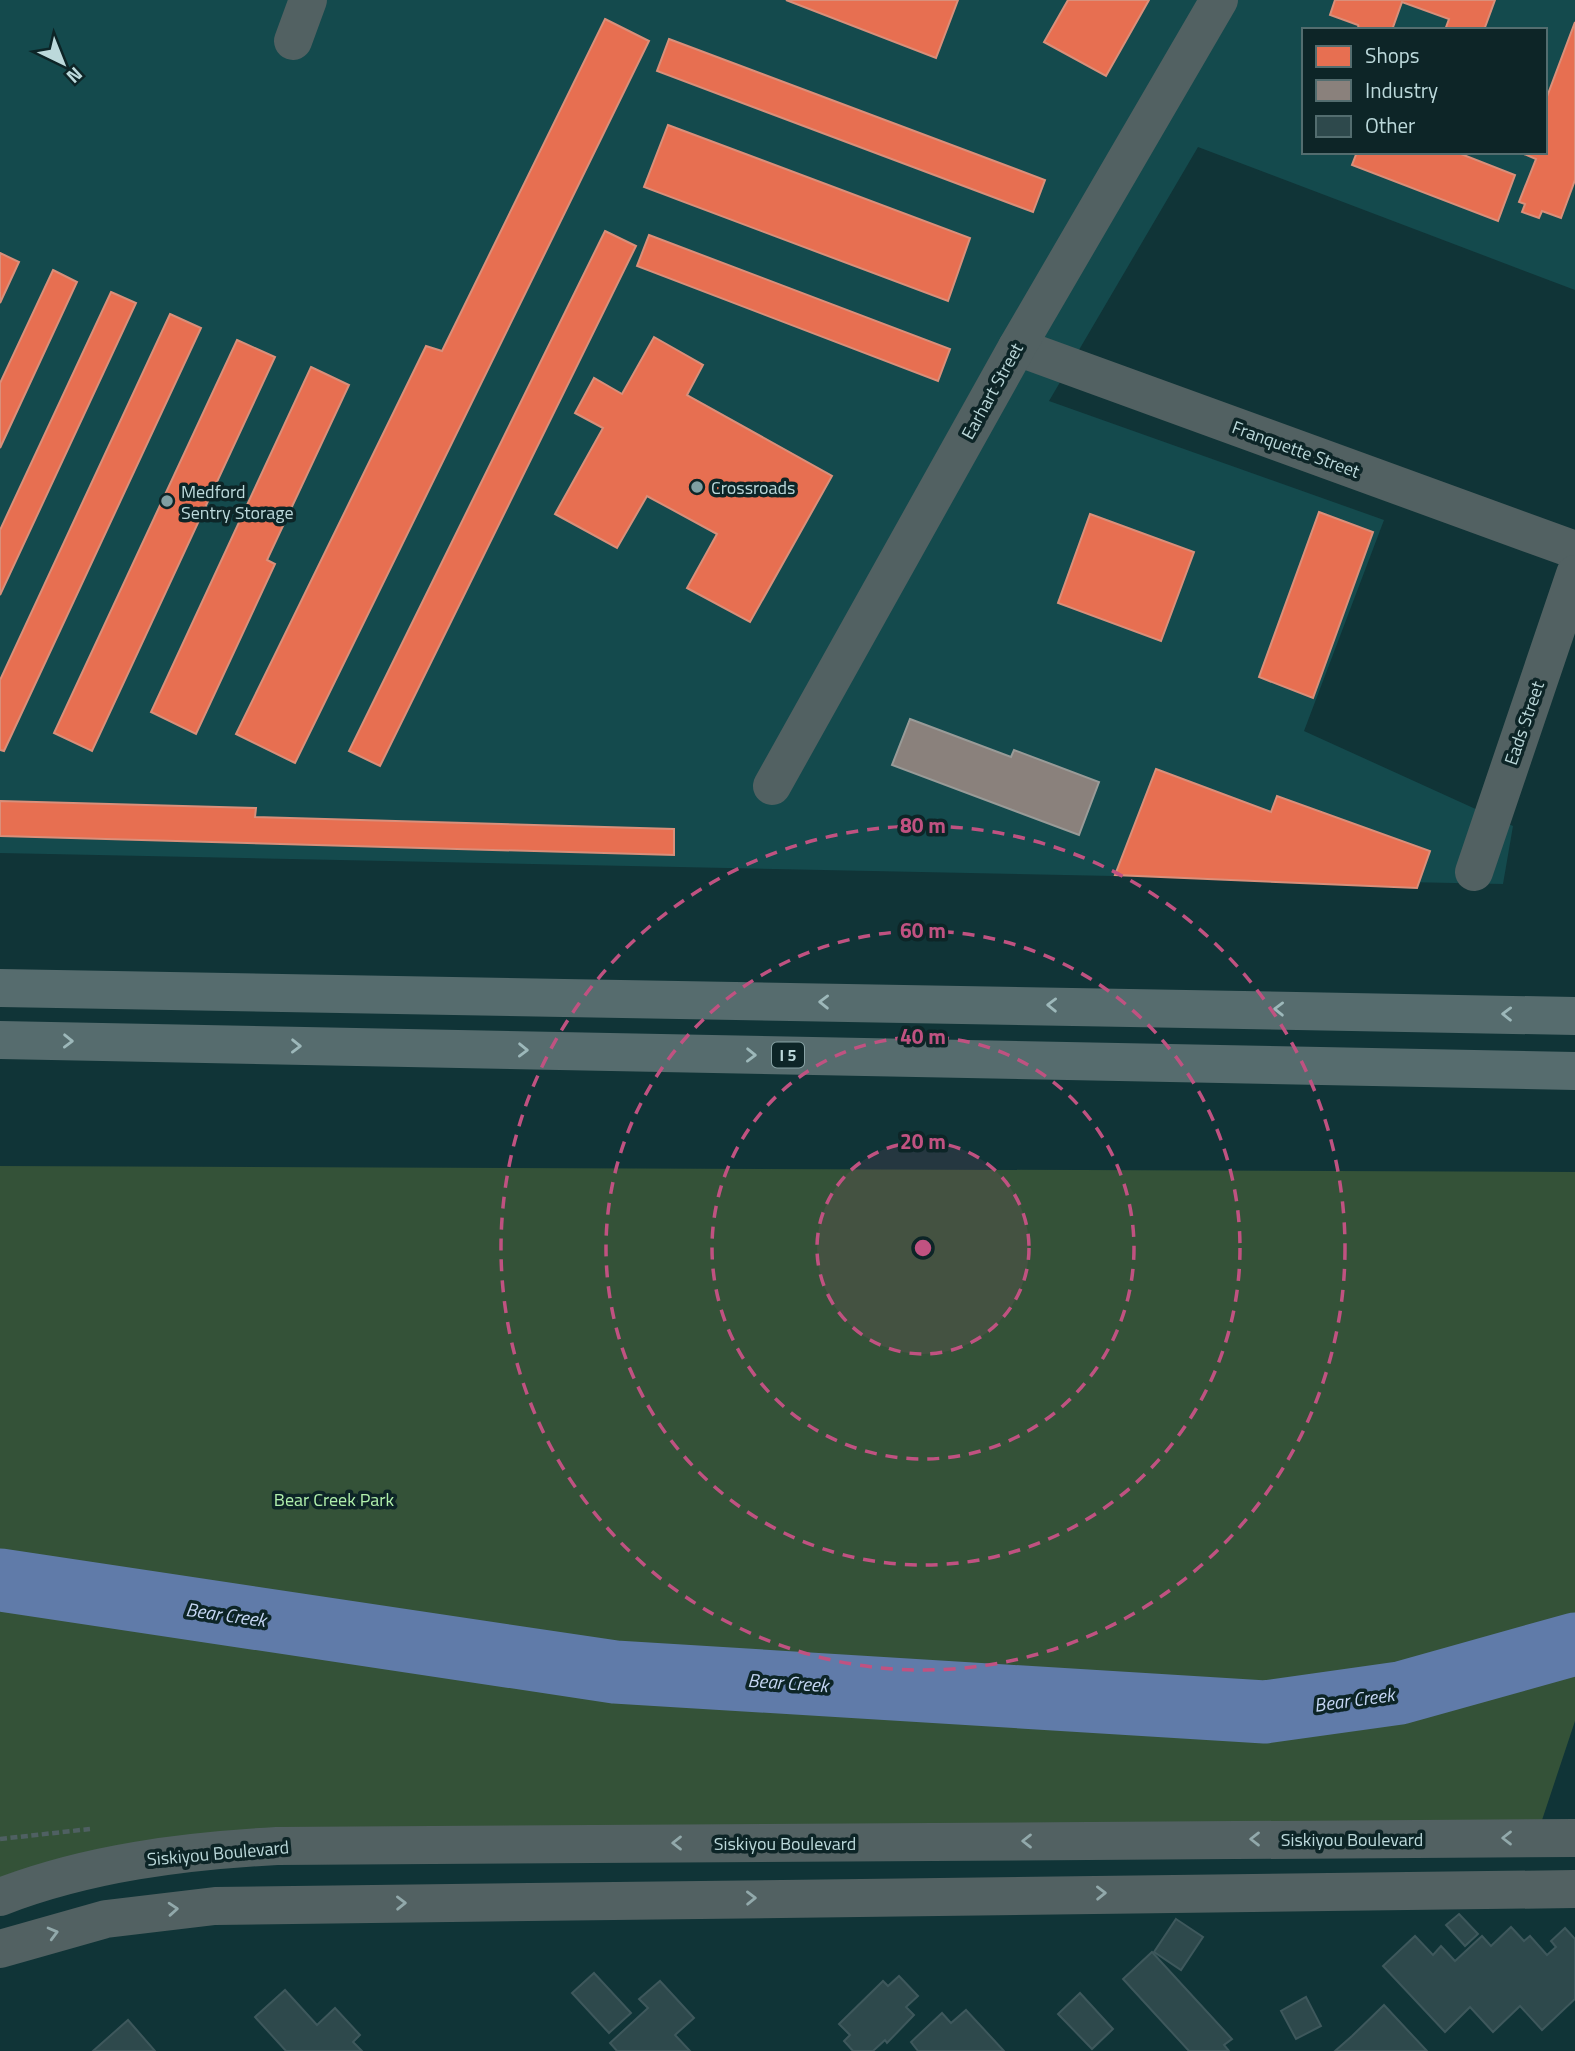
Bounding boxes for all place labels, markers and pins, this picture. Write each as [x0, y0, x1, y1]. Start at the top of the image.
place label: Crossroads [711, 474, 795, 501]
place label: Medford Sentry Storage [181, 478, 294, 526]
marker: Crossroads [689, 479, 705, 495]
marker: Medford Sentry Storage [159, 493, 175, 509]
centre of rings [911, 1236, 935, 1260]

